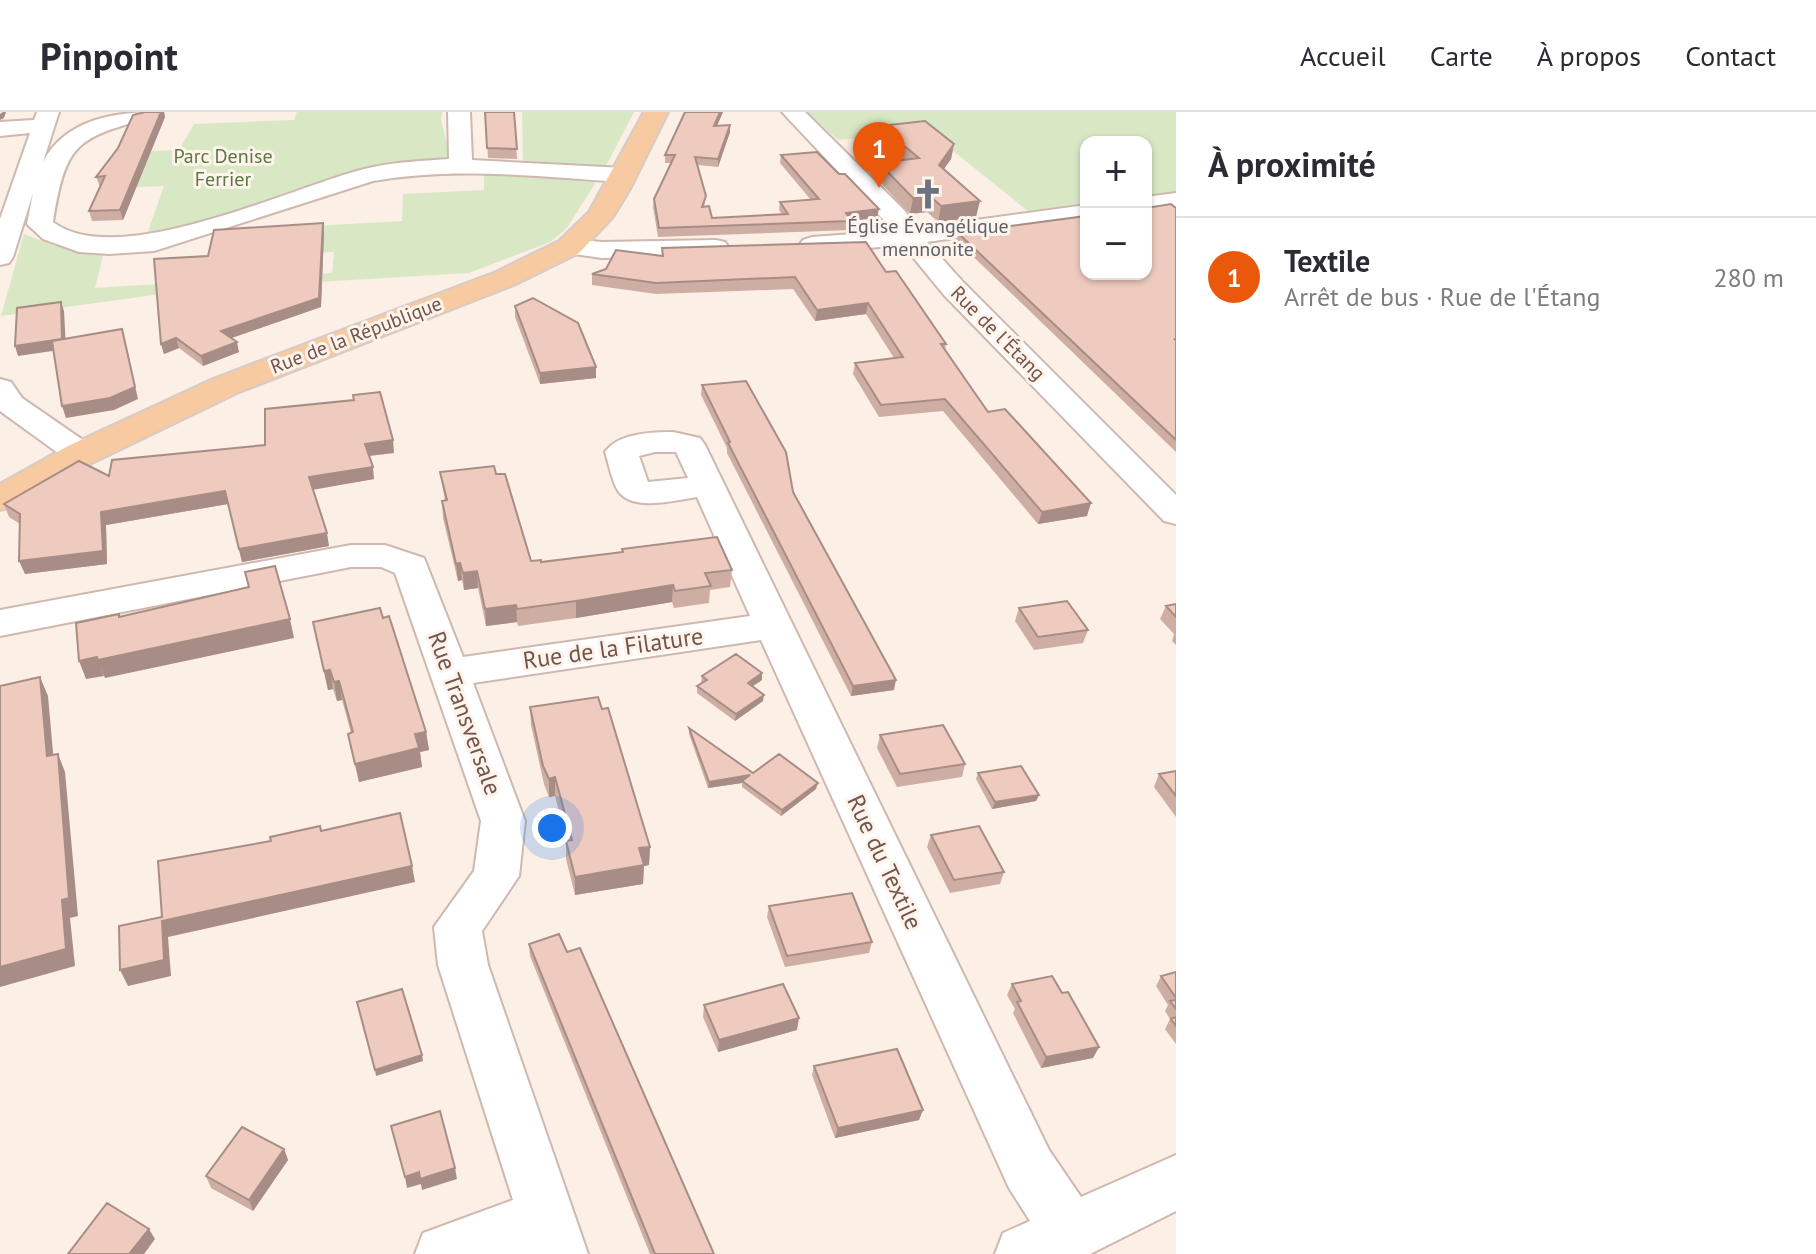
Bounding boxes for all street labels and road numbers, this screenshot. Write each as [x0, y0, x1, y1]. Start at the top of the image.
street label: Rue de l'Étang [945, 280, 1051, 386]
street label: Rue de la République [267, 290, 445, 380]
street label: Rue de la Filature [521, 620, 705, 676]
street label: Rue Transversale [421, 627, 509, 799]
street label: Rue du Textile [840, 790, 930, 934]

